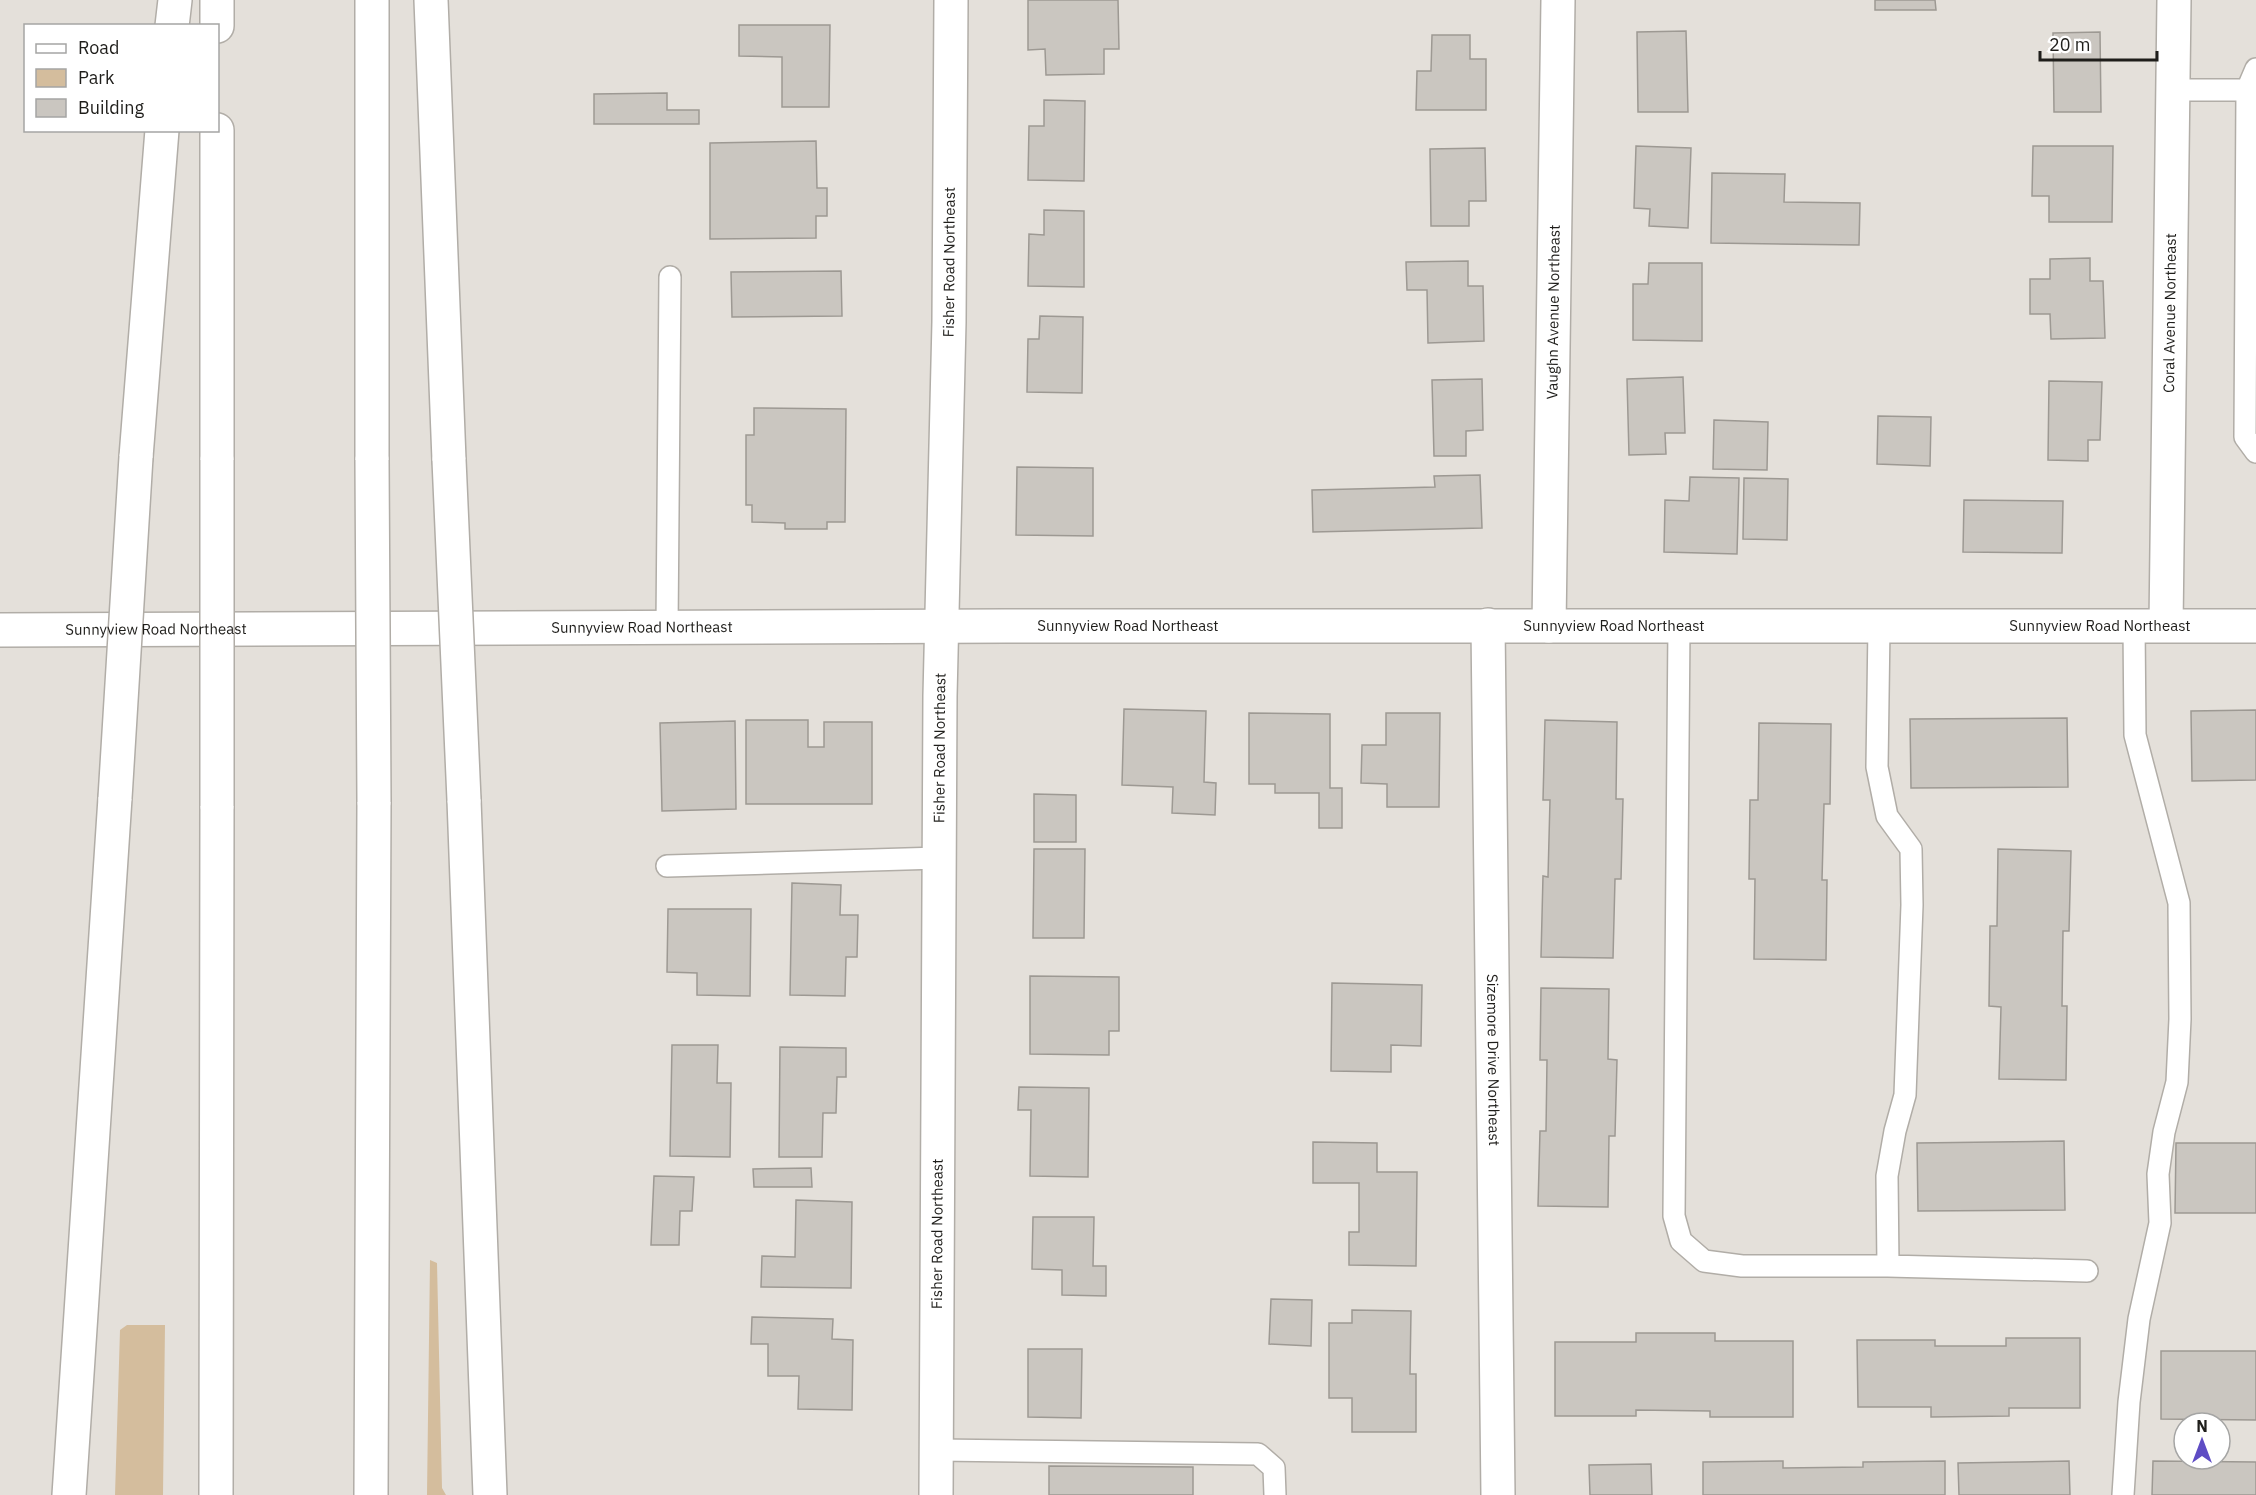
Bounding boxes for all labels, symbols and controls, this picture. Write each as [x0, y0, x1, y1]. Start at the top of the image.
legend [24, 24, 219, 132]
scale bar [2040, 24, 2157, 62]
text: 20 m [2049, 33, 2091, 56]
text: Road [78, 36, 119, 59]
text: Park [78, 66, 115, 89]
text: Building [78, 96, 145, 119]
street label: Fisher Road Northeast [939, 187, 959, 338]
street label: Vaughn Avenue Northeast [1542, 225, 1564, 399]
street label: Coral Avenue Northeast [2159, 233, 2180, 393]
street label: Sunnyview Road Northeast [1037, 616, 1219, 635]
street label: Sunnyview Road Northeast [1523, 616, 1705, 635]
street label: Sunnyview Road Northeast [2009, 616, 2191, 635]
street label: Sunnyview Road Northeast [551, 617, 733, 637]
street label: Sunnyview Road Northeast [65, 619, 247, 639]
street label: Fisher Road Northeast [929, 673, 950, 823]
street label: Sizemore Drive Northeast [1483, 974, 1504, 1146]
street label: Fisher Road Northeast [927, 1159, 947, 1309]
north arrow [2172, 1411, 2232, 1471]
text: N [2196, 1416, 2208, 1436]

